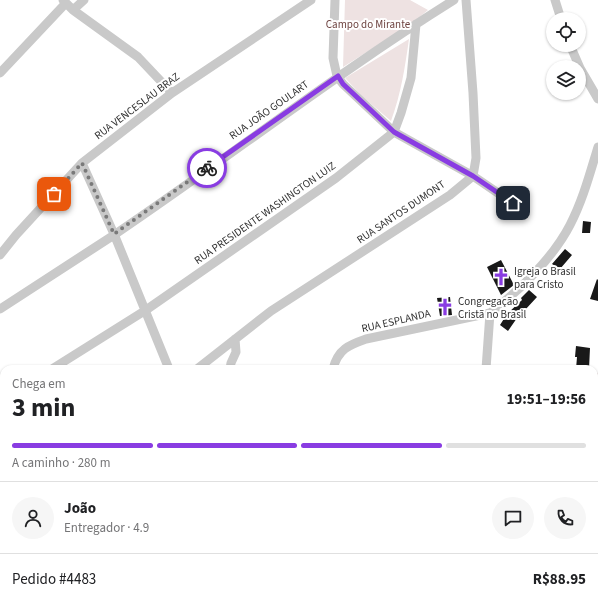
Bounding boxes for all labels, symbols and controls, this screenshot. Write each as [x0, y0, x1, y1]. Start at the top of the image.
map controls [546, 12, 586, 100]
button: locate [546, 12, 586, 52]
park label: Campo do Mirante [326, 17, 411, 32]
button: layers [546, 60, 586, 100]
street label: RUA VENCESLAU BRAZ [91, 69, 183, 143]
street label: RUA JOÃO GOULART [226, 77, 312, 143]
courier [187, 148, 227, 188]
icon: bike [196, 157, 218, 179]
street label: RUA PRESIDENTE WASHINGTON LUIZ [191, 158, 339, 268]
pin [37, 177, 71, 211]
street label: RUA SANTOS DUMONT [354, 177, 448, 247]
icon: bag [43, 183, 65, 205]
pin [496, 186, 530, 220]
icon: home [502, 192, 524, 214]
place label: Igreja o Brasil para Cristo [514, 264, 576, 292]
church icon: Igreja o Brasil para Cristo [491, 267, 511, 287]
place label: Congregação Cristã no Brasil [458, 294, 526, 322]
church icon: Congregação Cristã no Brasil [435, 297, 455, 317]
street label: RUA ESPLANDA [360, 306, 432, 336]
text: Chega em [12, 375, 66, 393]
text: 3 min [12, 389, 75, 426]
text: 19:51–19:56 [506, 389, 586, 410]
text: A caminho · 280 m [12, 454, 110, 472]
button: person [12, 497, 54, 539]
button: chat [492, 497, 534, 539]
button: phone [544, 497, 586, 539]
text: João [64, 498, 96, 519]
text: Entregador · 4.9 [64, 519, 149, 537]
text: Pedido #4483 [12, 569, 96, 590]
text: R$88.95 [533, 569, 586, 590]

